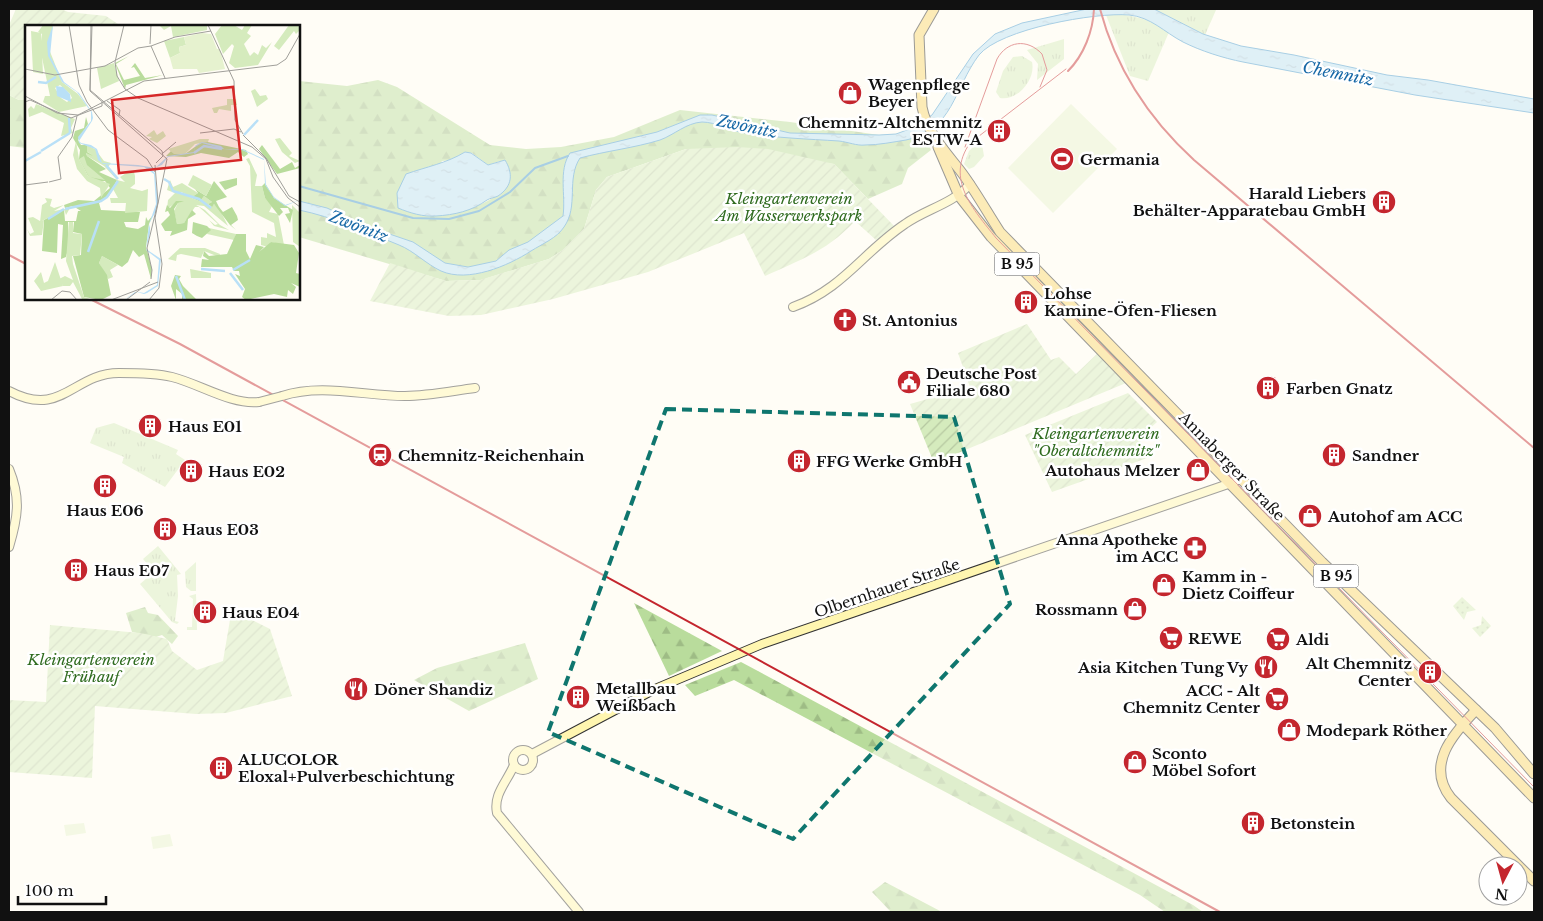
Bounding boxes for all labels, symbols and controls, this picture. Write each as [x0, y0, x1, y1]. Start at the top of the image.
inset map [25, 25, 300, 300]
water label: Chemnitz [1301, 56, 1375, 90]
place label: Wagenpflege Beyer [867, 75, 970, 111]
shop icon: Wagenpflege Beyer [837, 80, 863, 106]
water label: Zwönitz [714, 110, 779, 142]
place label: Chemnitz-Altchemnitz ESTW-A [798, 113, 983, 149]
building icon: Chemnitz-Altchemnitz ESTW-A [986, 118, 1012, 144]
sports icon: Germania [1049, 146, 1075, 172]
place label: Germania [1080, 150, 1160, 169]
place label: Harald Liebers Behälter-Apparatebau GmbH [1133, 184, 1366, 220]
park label: Kleingartenverein Am Wasserwerkspark [714, 189, 862, 225]
building icon: Harald Liebers Behälter-Apparatebau GmbH [1371, 189, 1397, 215]
water label: Zwönitz [326, 205, 391, 246]
road number: B 95 [994, 252, 1040, 276]
place label: Lohse Kamine-Öfen-Fliesen [1044, 284, 1217, 320]
building icon: Lohse Kamine-Öfen-Fliesen [1013, 289, 1039, 315]
church icon: St. Antonius [832, 307, 858, 333]
place label: St. Antonius [862, 311, 958, 330]
place label: Deutsche Post Filiale 680 [926, 364, 1037, 400]
public building icon: Deutsche Post Filiale 680 [896, 369, 922, 395]
building icon: Farben Gnatz [1255, 375, 1281, 401]
place label: Farben Gnatz [1286, 379, 1393, 398]
street label: Annaberger Straße [1174, 407, 1289, 524]
building icon: Haus E01 [137, 413, 163, 439]
place label: Haus E01 [168, 417, 242, 436]
park label: Kleingartenverein "Oberaltchemnitz" [1031, 424, 1161, 460]
station icon: Chemnitz-Reichenhain [367, 442, 393, 468]
building icon: Sandner [1321, 442, 1347, 468]
place label: Chemnitz-Reichenhain [398, 446, 585, 465]
place label: Sandner [1352, 446, 1420, 465]
building icon: FFG Werke GmbH [786, 448, 812, 474]
place label: FFG Werke GmbH [816, 452, 963, 471]
shop icon: Autohaus Melzer [1185, 457, 1211, 483]
building icon: Haus E02 [178, 458, 204, 484]
place label: Autohaus Melzer [1044, 461, 1181, 480]
place label: Haus E02 [208, 462, 285, 481]
building icon: Haus E06 [92, 473, 118, 499]
place label: Haus E06 [66, 501, 144, 520]
shop icon: Autohof am ACC [1297, 503, 1323, 529]
place label: Autohof am ACC [1327, 507, 1462, 526]
building icon: Haus E03 [152, 516, 178, 542]
place label: Haus E03 [182, 520, 259, 539]
place label: Anna Apotheke im ACC [1055, 530, 1178, 566]
pharmacy icon: Anna Apotheke im ACC [1182, 535, 1208, 561]
street label: Olbernhauer Straße [812, 554, 962, 622]
building icon: Haus E07 [63, 557, 89, 583]
place label: Haus E07 [94, 561, 169, 580]
road number: B 95 [1314, 564, 1358, 588]
place label: Kamm in - Dietz Coiffeur [1182, 567, 1295, 603]
shop icon: Kamm in - Dietz Coiffeur [1151, 572, 1177, 598]
shop icon: Rossmann [1122, 596, 1148, 622]
building icon: Haus E04 [192, 599, 218, 625]
place label: Rossmann [1035, 600, 1118, 619]
place label: Haus E04 [222, 603, 299, 622]
supermarket icon: REWE [1158, 625, 1184, 651]
supermarket icon: Aldi [1265, 626, 1291, 652]
place label: REWE [1188, 629, 1242, 648]
place label: Aldi [1295, 630, 1330, 649]
park label: Kleingartenverein Frühauf [26, 650, 155, 686]
restaurant icon: Asia Kitchen Tung Vy [1253, 654, 1279, 680]
place label: Alt Chemnitz Center [1305, 654, 1413, 690]
place label: Asia Kitchen Tung Vy [1077, 658, 1248, 677]
building icon: Alt Chemnitz Center [1417, 659, 1443, 685]
restaurant icon: Döner Shandiz [343, 676, 369, 702]
place label: Metallbau Weißbach [595, 679, 676, 715]
place label: Döner Shandiz [374, 680, 493, 699]
place label: ACC - Alt Chemnitz Center [1123, 681, 1261, 717]
building icon: Metallbau Weißbach [565, 684, 591, 710]
supermarket icon: ACC - Alt Chemnitz Center [1264, 686, 1290, 712]
shop icon: Modepark Röther [1276, 717, 1302, 743]
place label: Modepark Röther [1306, 721, 1447, 740]
place label: Sconto Möbel Sofort [1152, 744, 1257, 780]
shop icon: Sconto Möbel Sofort [1122, 749, 1148, 775]
place label: ALUCOLOR Eloxal+Pulverbeschichtung [237, 750, 455, 786]
building icon: ALUCOLOR Eloxal+Pulverbeschichtung [208, 755, 234, 781]
building icon: Betonstein [1240, 810, 1266, 836]
place label: Betonstein [1270, 814, 1355, 833]
north arrow [1478, 856, 1528, 906]
scale bar [18, 874, 105, 906]
text: 100 m [25, 881, 74, 900]
text: N [1494, 884, 1509, 904]

